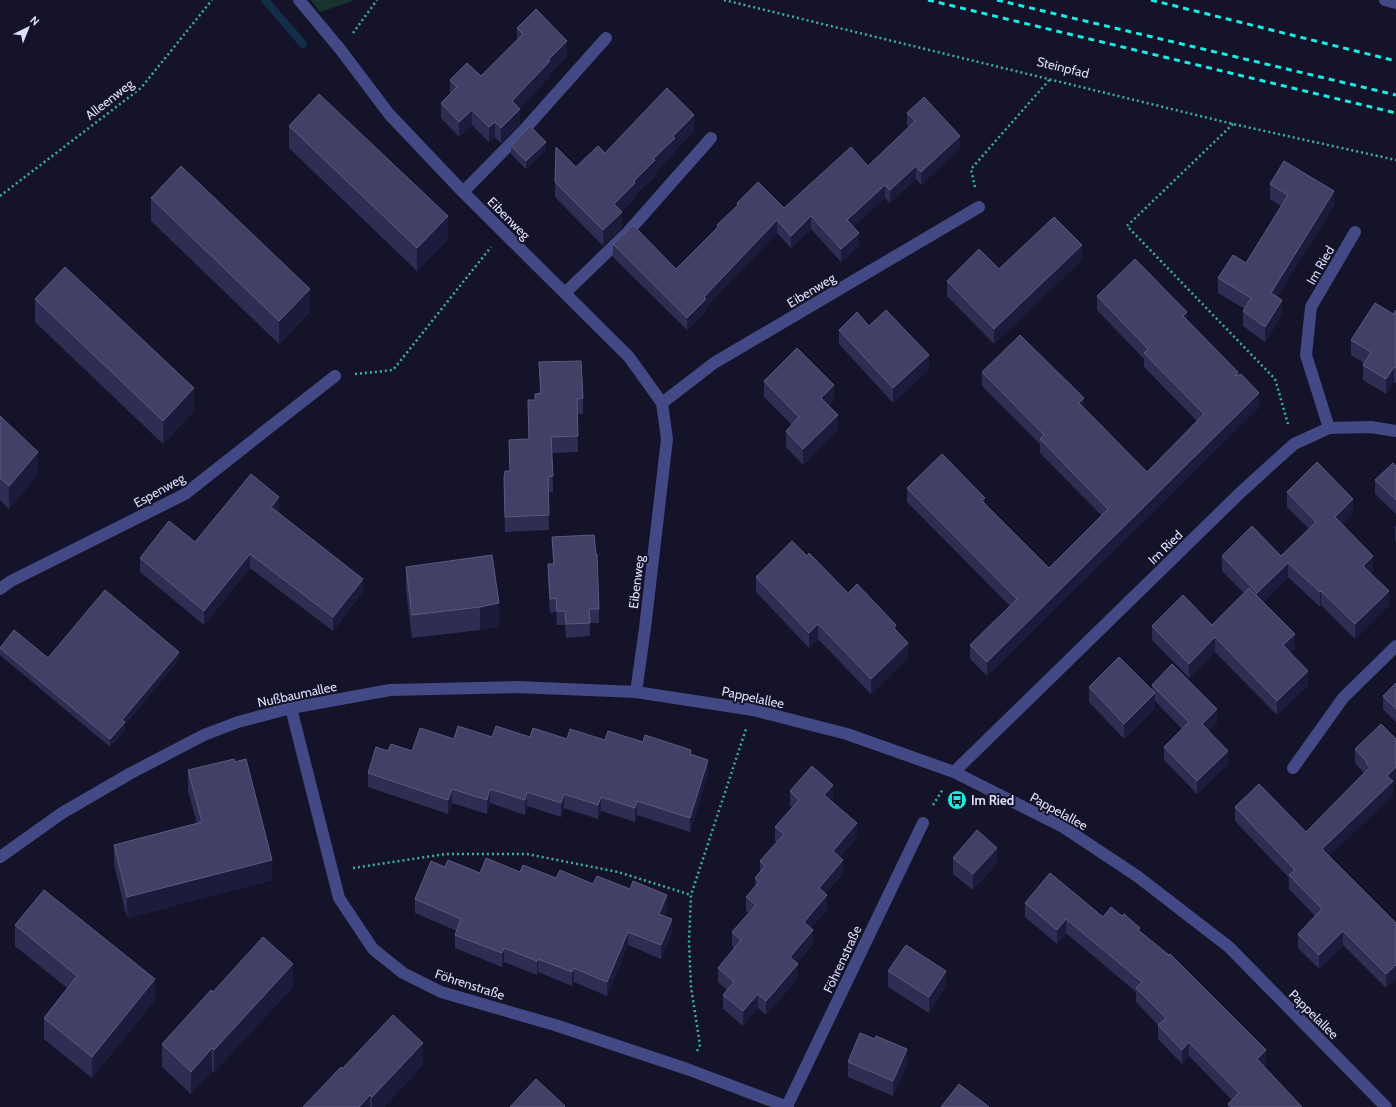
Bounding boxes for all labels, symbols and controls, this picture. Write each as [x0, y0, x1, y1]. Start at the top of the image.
north arrow [8, 8, 48, 48]
text: N [27, 13, 42, 28]
street label: Steinpfad [1035, 53, 1091, 81]
street label: Alleenweg [82, 75, 137, 123]
street label: Eibenweg [484, 193, 534, 243]
street label: Im Ried [1303, 243, 1337, 287]
street label: Eibenweg [784, 269, 839, 311]
street label: Espenweg [131, 469, 188, 511]
street label: Im Ried [1144, 527, 1186, 567]
street label: Eibenweg [625, 554, 647, 610]
street label: Nußbaumallee [256, 678, 338, 710]
street label: Pappelallee [720, 683, 786, 711]
bus stop icon: Im Ried [946, 789, 968, 811]
street label: Pappelallee [1027, 789, 1091, 834]
place label: Im Ried [971, 792, 1014, 808]
street label: Föhrenstraße [819, 923, 865, 995]
street label: Föhrenstraße [433, 965, 507, 1003]
street label: Pappelallee [1286, 986, 1342, 1042]

